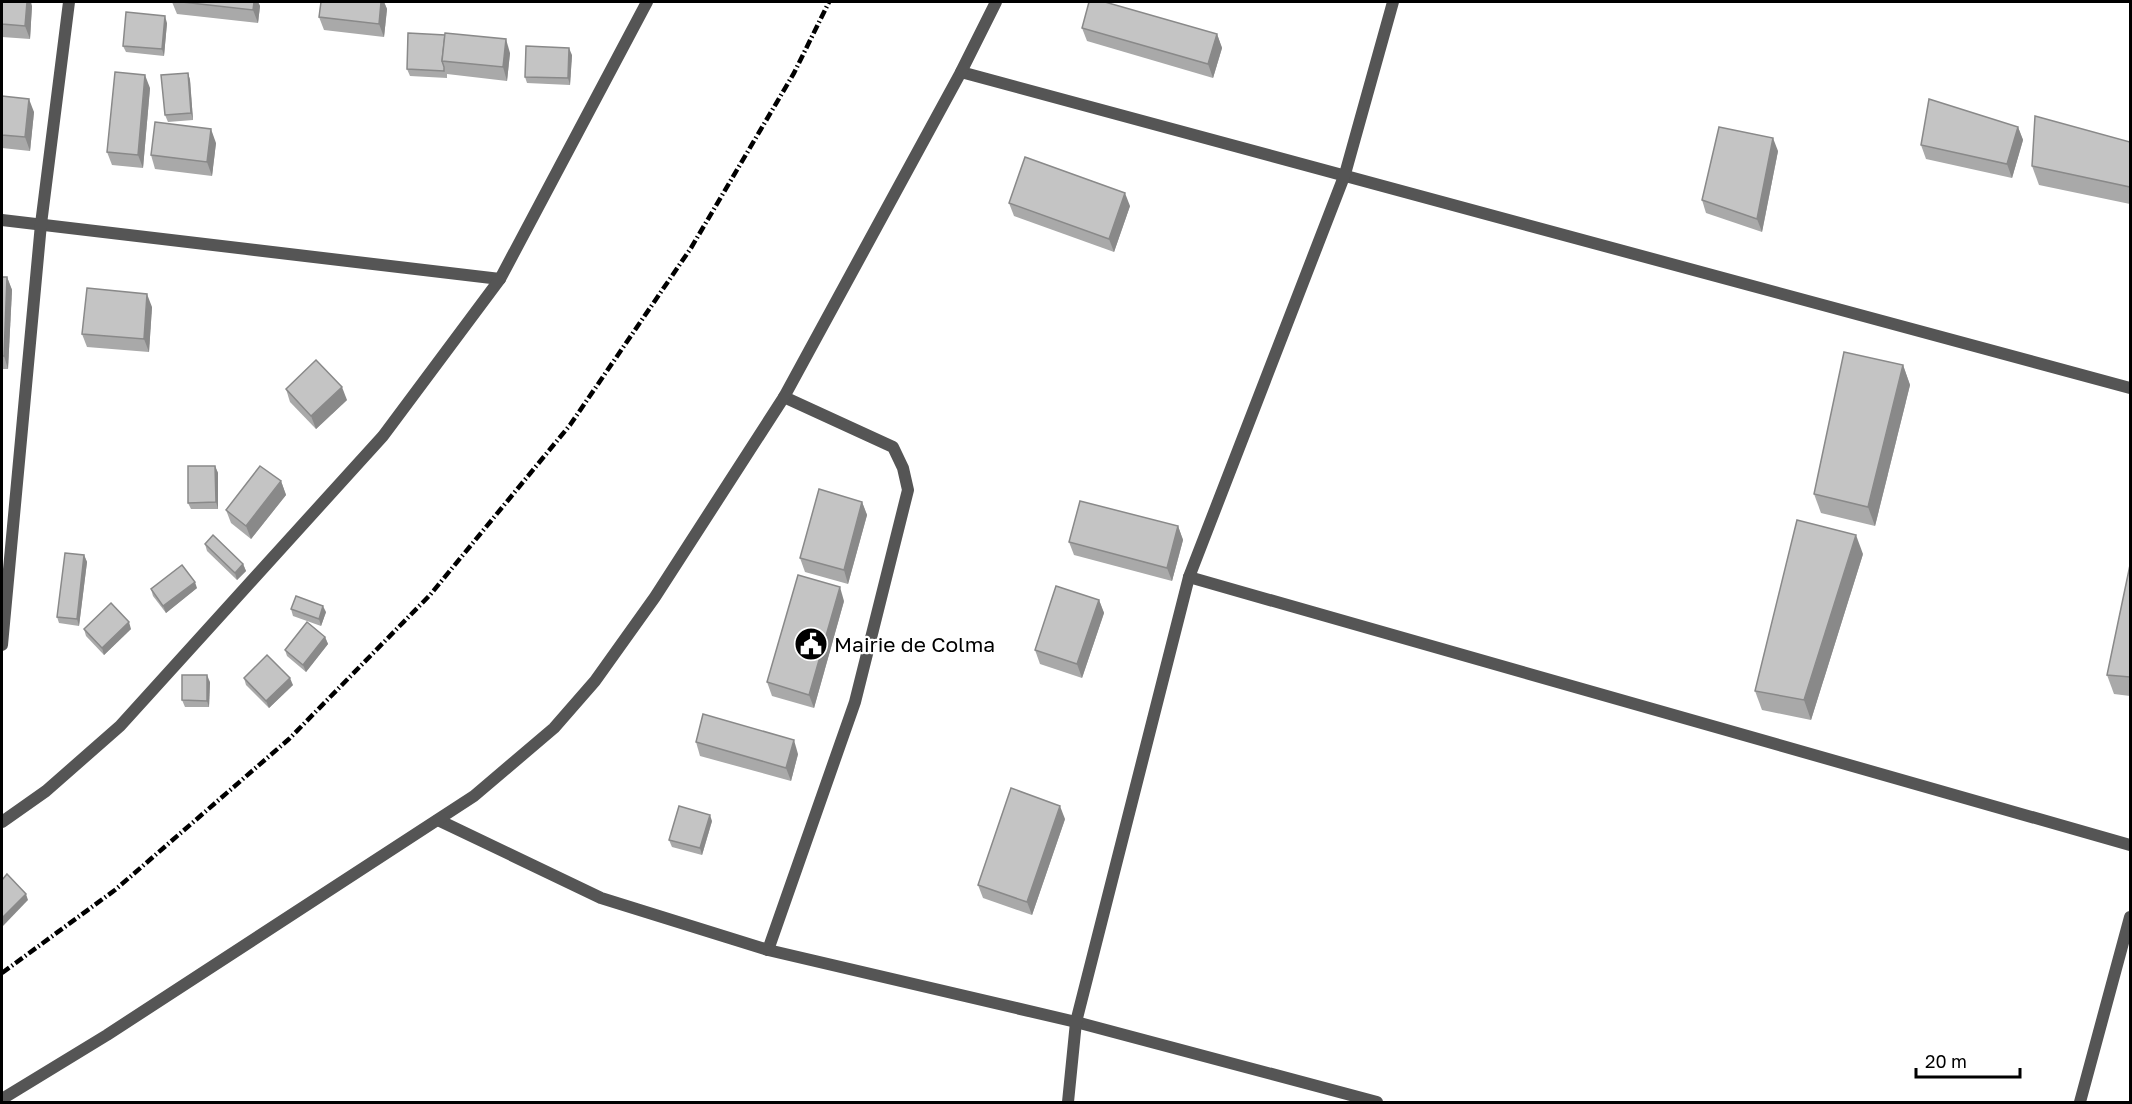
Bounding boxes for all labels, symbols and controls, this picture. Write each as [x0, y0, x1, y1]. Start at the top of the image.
public building icon: Mairie de Colma [793, 626, 829, 662]
place label: Mairie de Colma [834, 631, 995, 657]
scale bar [1916, 1041, 2020, 1079]
text: 20 m [1925, 1050, 1967, 1072]

